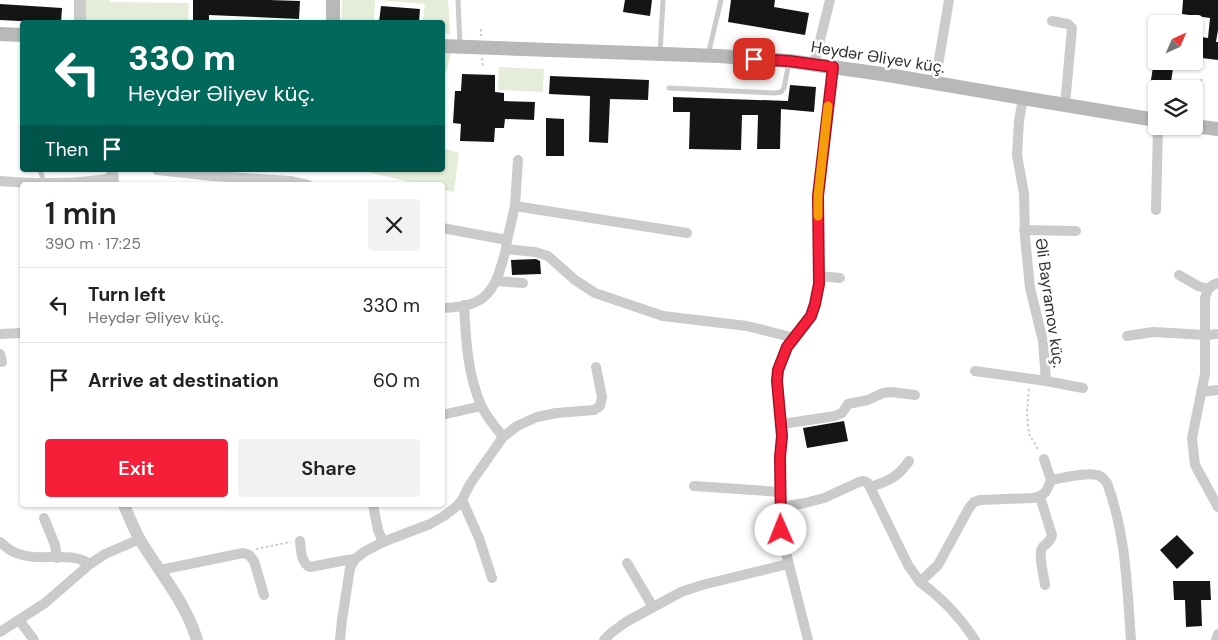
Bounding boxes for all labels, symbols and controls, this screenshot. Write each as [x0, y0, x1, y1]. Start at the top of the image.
north arrow [1148, 15, 1202, 70]
map controls [1148, 15, 1203, 135]
text: 330 m [128, 35, 236, 81]
street label: Heydər Əliyev küç. [809, 36, 947, 78]
pin [733, 38, 775, 80]
icon: left [45, 40, 110, 105]
icon: arrive [740, 45, 768, 73]
text: Heydər Əliyev küç. [128, 79, 314, 108]
button: layers [1148, 80, 1203, 135]
icon: arrive [98, 135, 126, 163]
text: Then [45, 137, 88, 162]
text: 1 min [45, 194, 117, 233]
button: close [368, 199, 420, 251]
text: 390 m · 17:25 [45, 233, 141, 254]
street label: Əli Bayramov küç. [1031, 237, 1069, 369]
text: Turn left [88, 282, 166, 307]
icon: left [45, 291, 73, 319]
text: 330 m [363, 293, 420, 318]
text: Heydər Əliyev küç. [88, 307, 224, 328]
icon: arrive [45, 366, 73, 394]
text: Arrive at destination [88, 368, 279, 393]
text: 60 m [373, 368, 420, 393]
button: Exit [45, 439, 228, 497]
button: Share [238, 439, 420, 497]
position arrow [754, 503, 806, 555]

